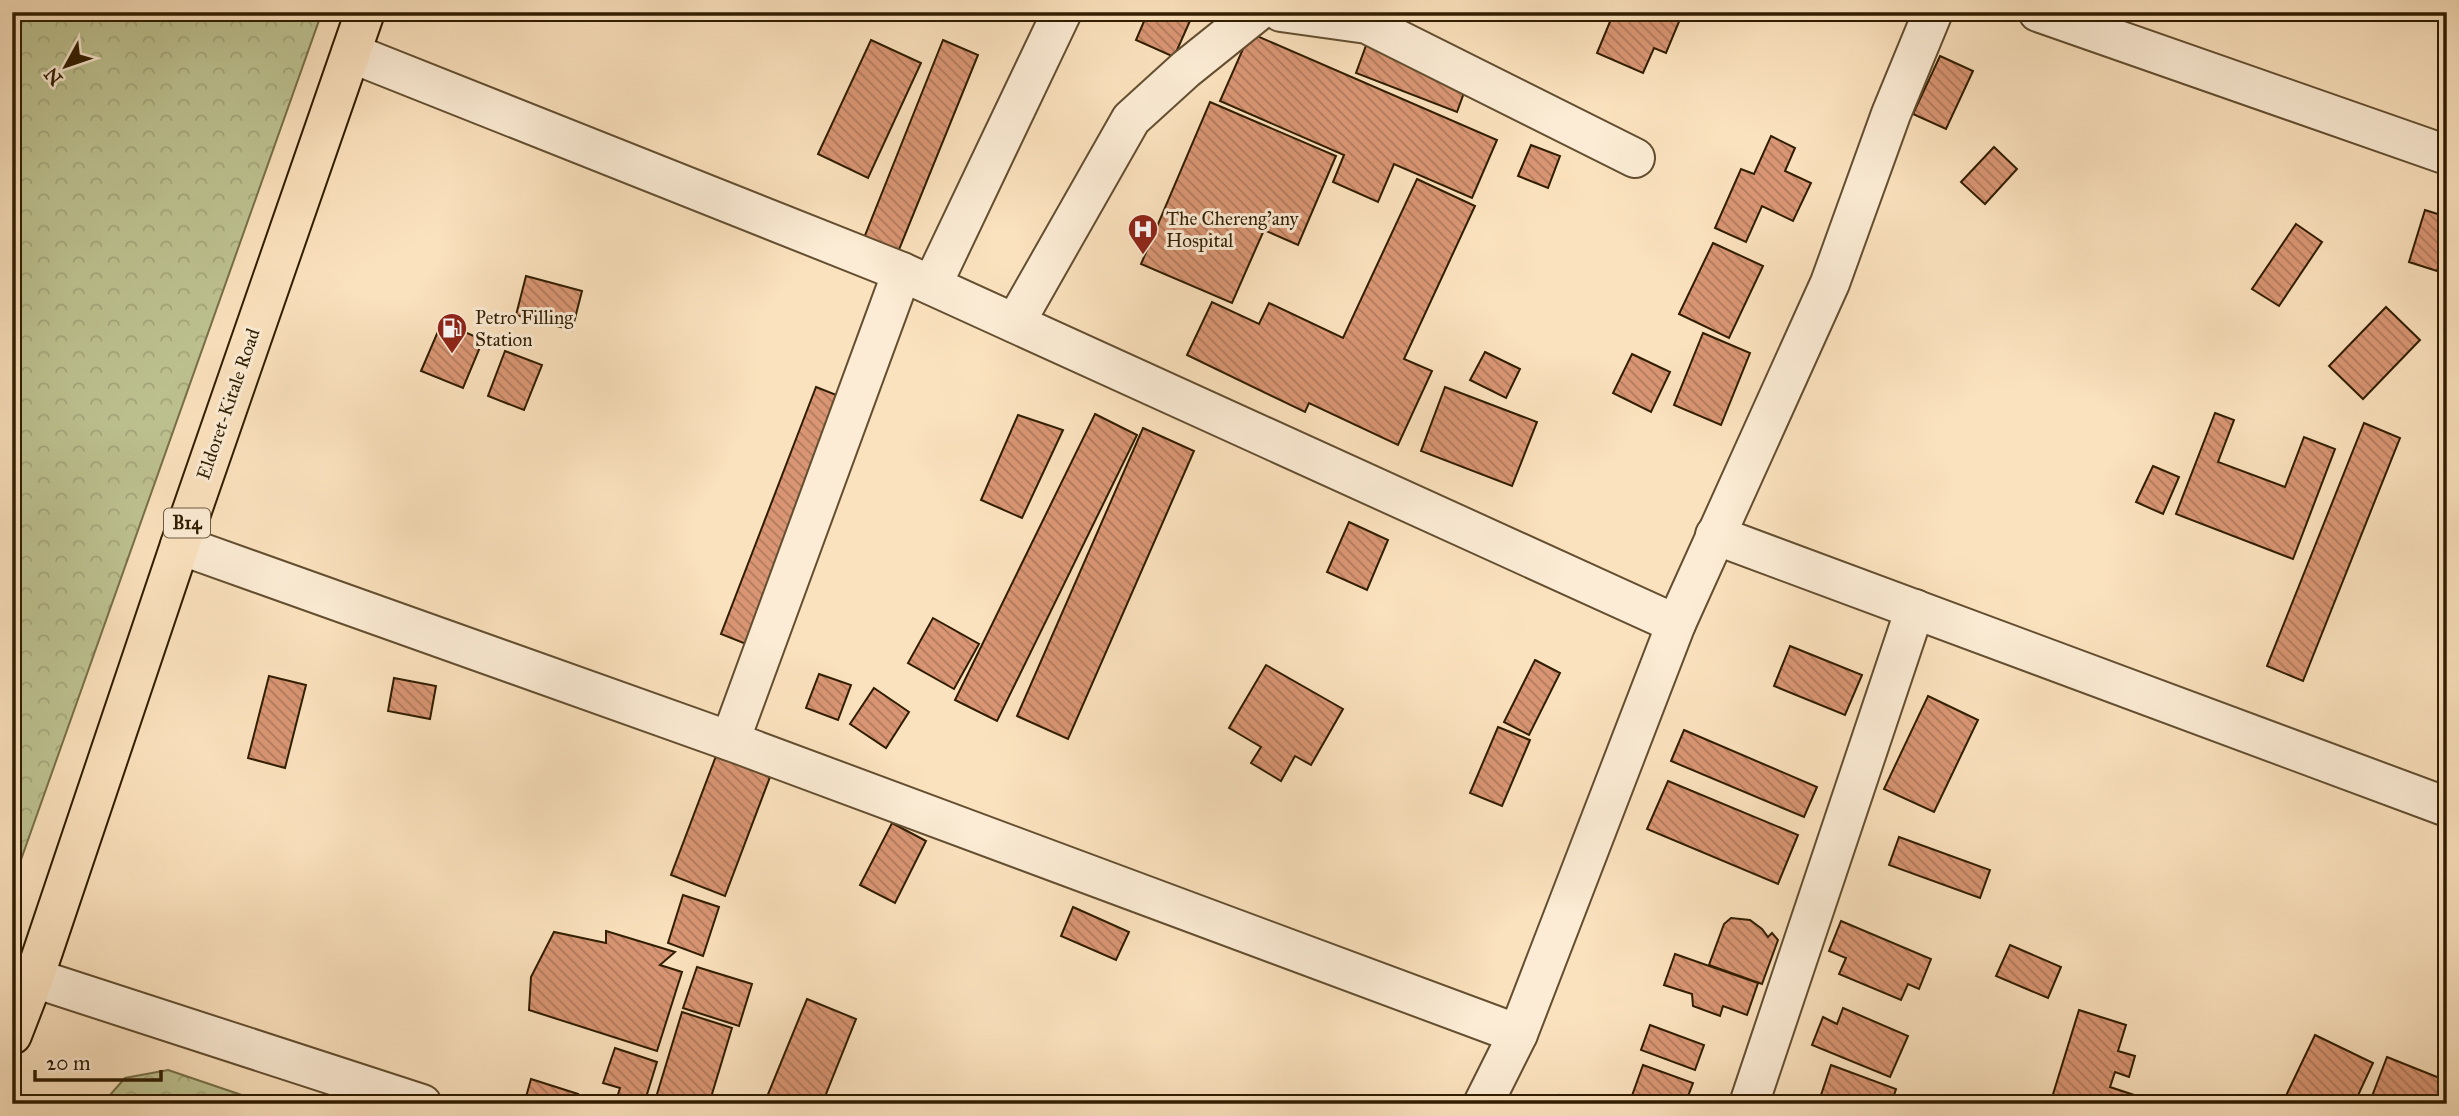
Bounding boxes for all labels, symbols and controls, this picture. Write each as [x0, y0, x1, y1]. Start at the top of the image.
north arrow [32, 32, 102, 102]
text: N [39, 63, 67, 90]
place label: The Chereng'any Hospital [1166, 207, 1300, 252]
hospital icon: The Chereng'any Hospital [1126, 212, 1160, 256]
place label: Petro Filling Station [475, 306, 573, 351]
fuel station icon: Petro Filling Station [435, 311, 469, 355]
street label: Eldoret-Kitale Road [191, 325, 265, 483]
road number: B14 [164, 508, 210, 538]
scale bar [35, 1039, 161, 1083]
text: 20 m [46, 1050, 91, 1076]

